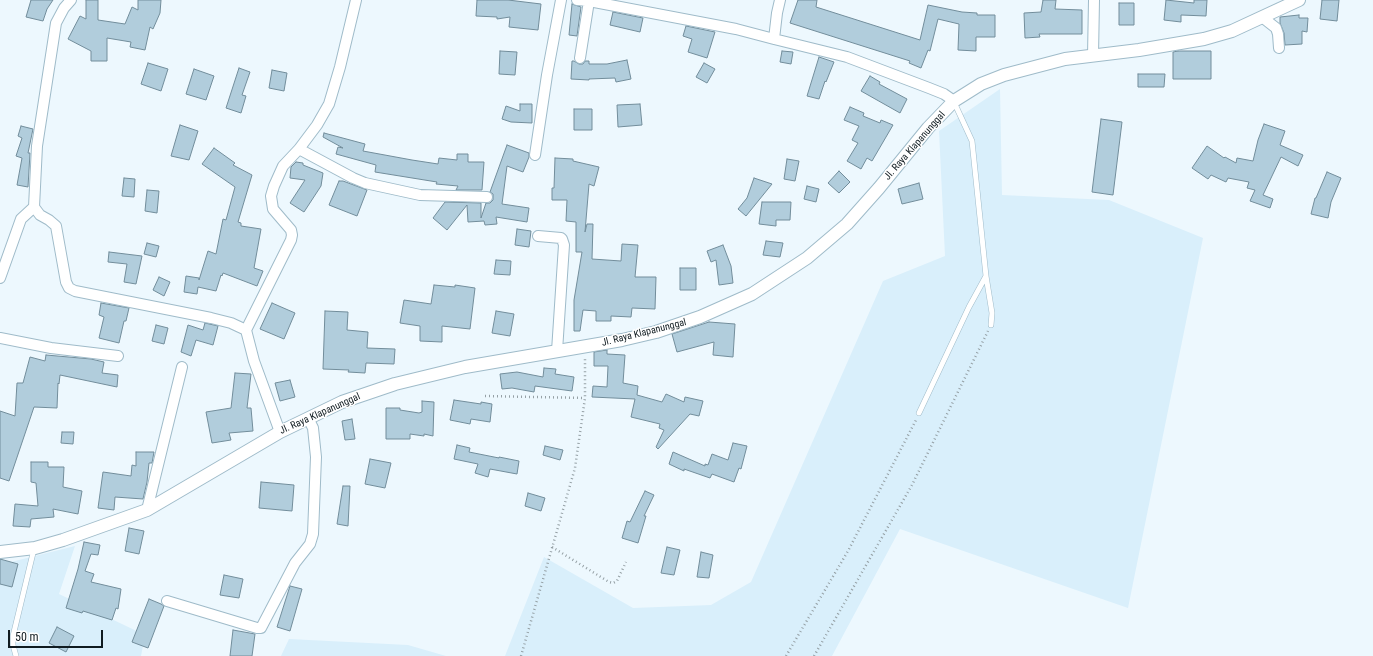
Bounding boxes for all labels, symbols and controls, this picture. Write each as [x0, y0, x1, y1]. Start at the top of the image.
street label: Jl. Raya Klapanunggal [882, 109, 948, 183]
street label: Jl. Raya Klapanunggal [600, 317, 688, 349]
street label: Jl. Raya Klapanunggal [278, 391, 362, 437]
scale bar [10, 622, 105, 648]
text: 50 m [15, 630, 39, 644]

